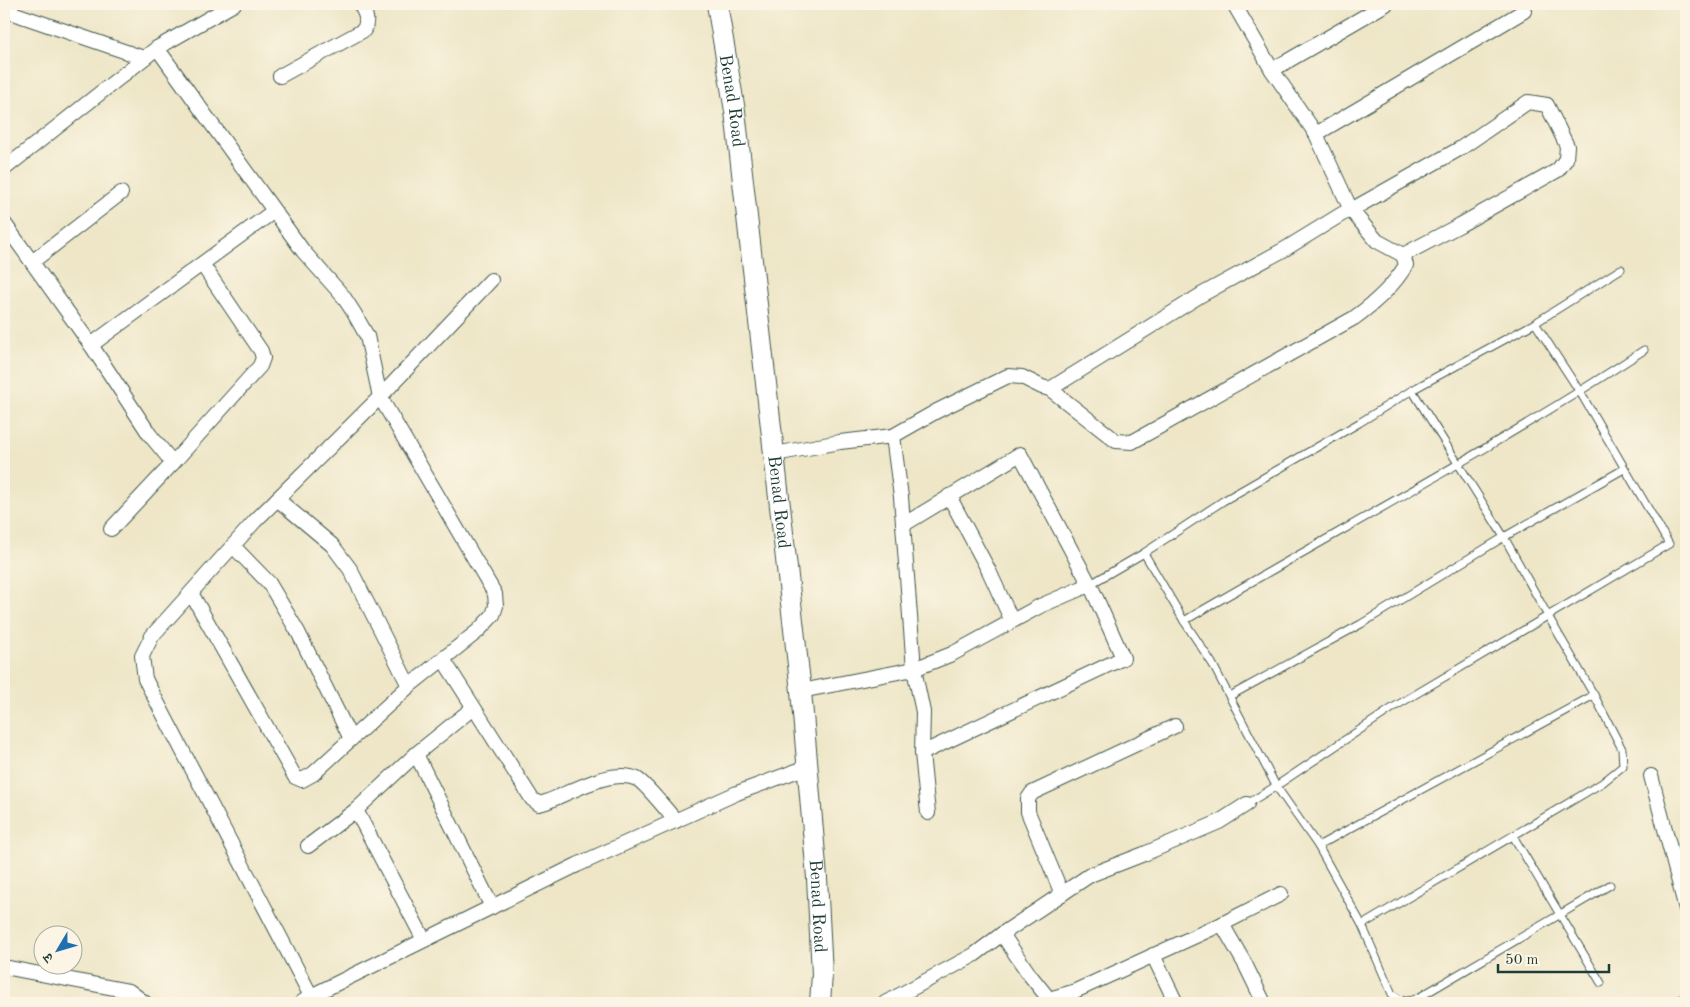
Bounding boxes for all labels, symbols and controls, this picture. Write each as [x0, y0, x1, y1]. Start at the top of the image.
street label: Benad Road [716, 53, 747, 148]
street label: Benad Road [764, 454, 793, 550]
street label: Benad Road [805, 858, 829, 953]
north arrow [32, 924, 82, 974]
scale bar [1498, 942, 1609, 974]
text: उ [40, 950, 57, 965]
text: 50 m [1505, 953, 1539, 968]

